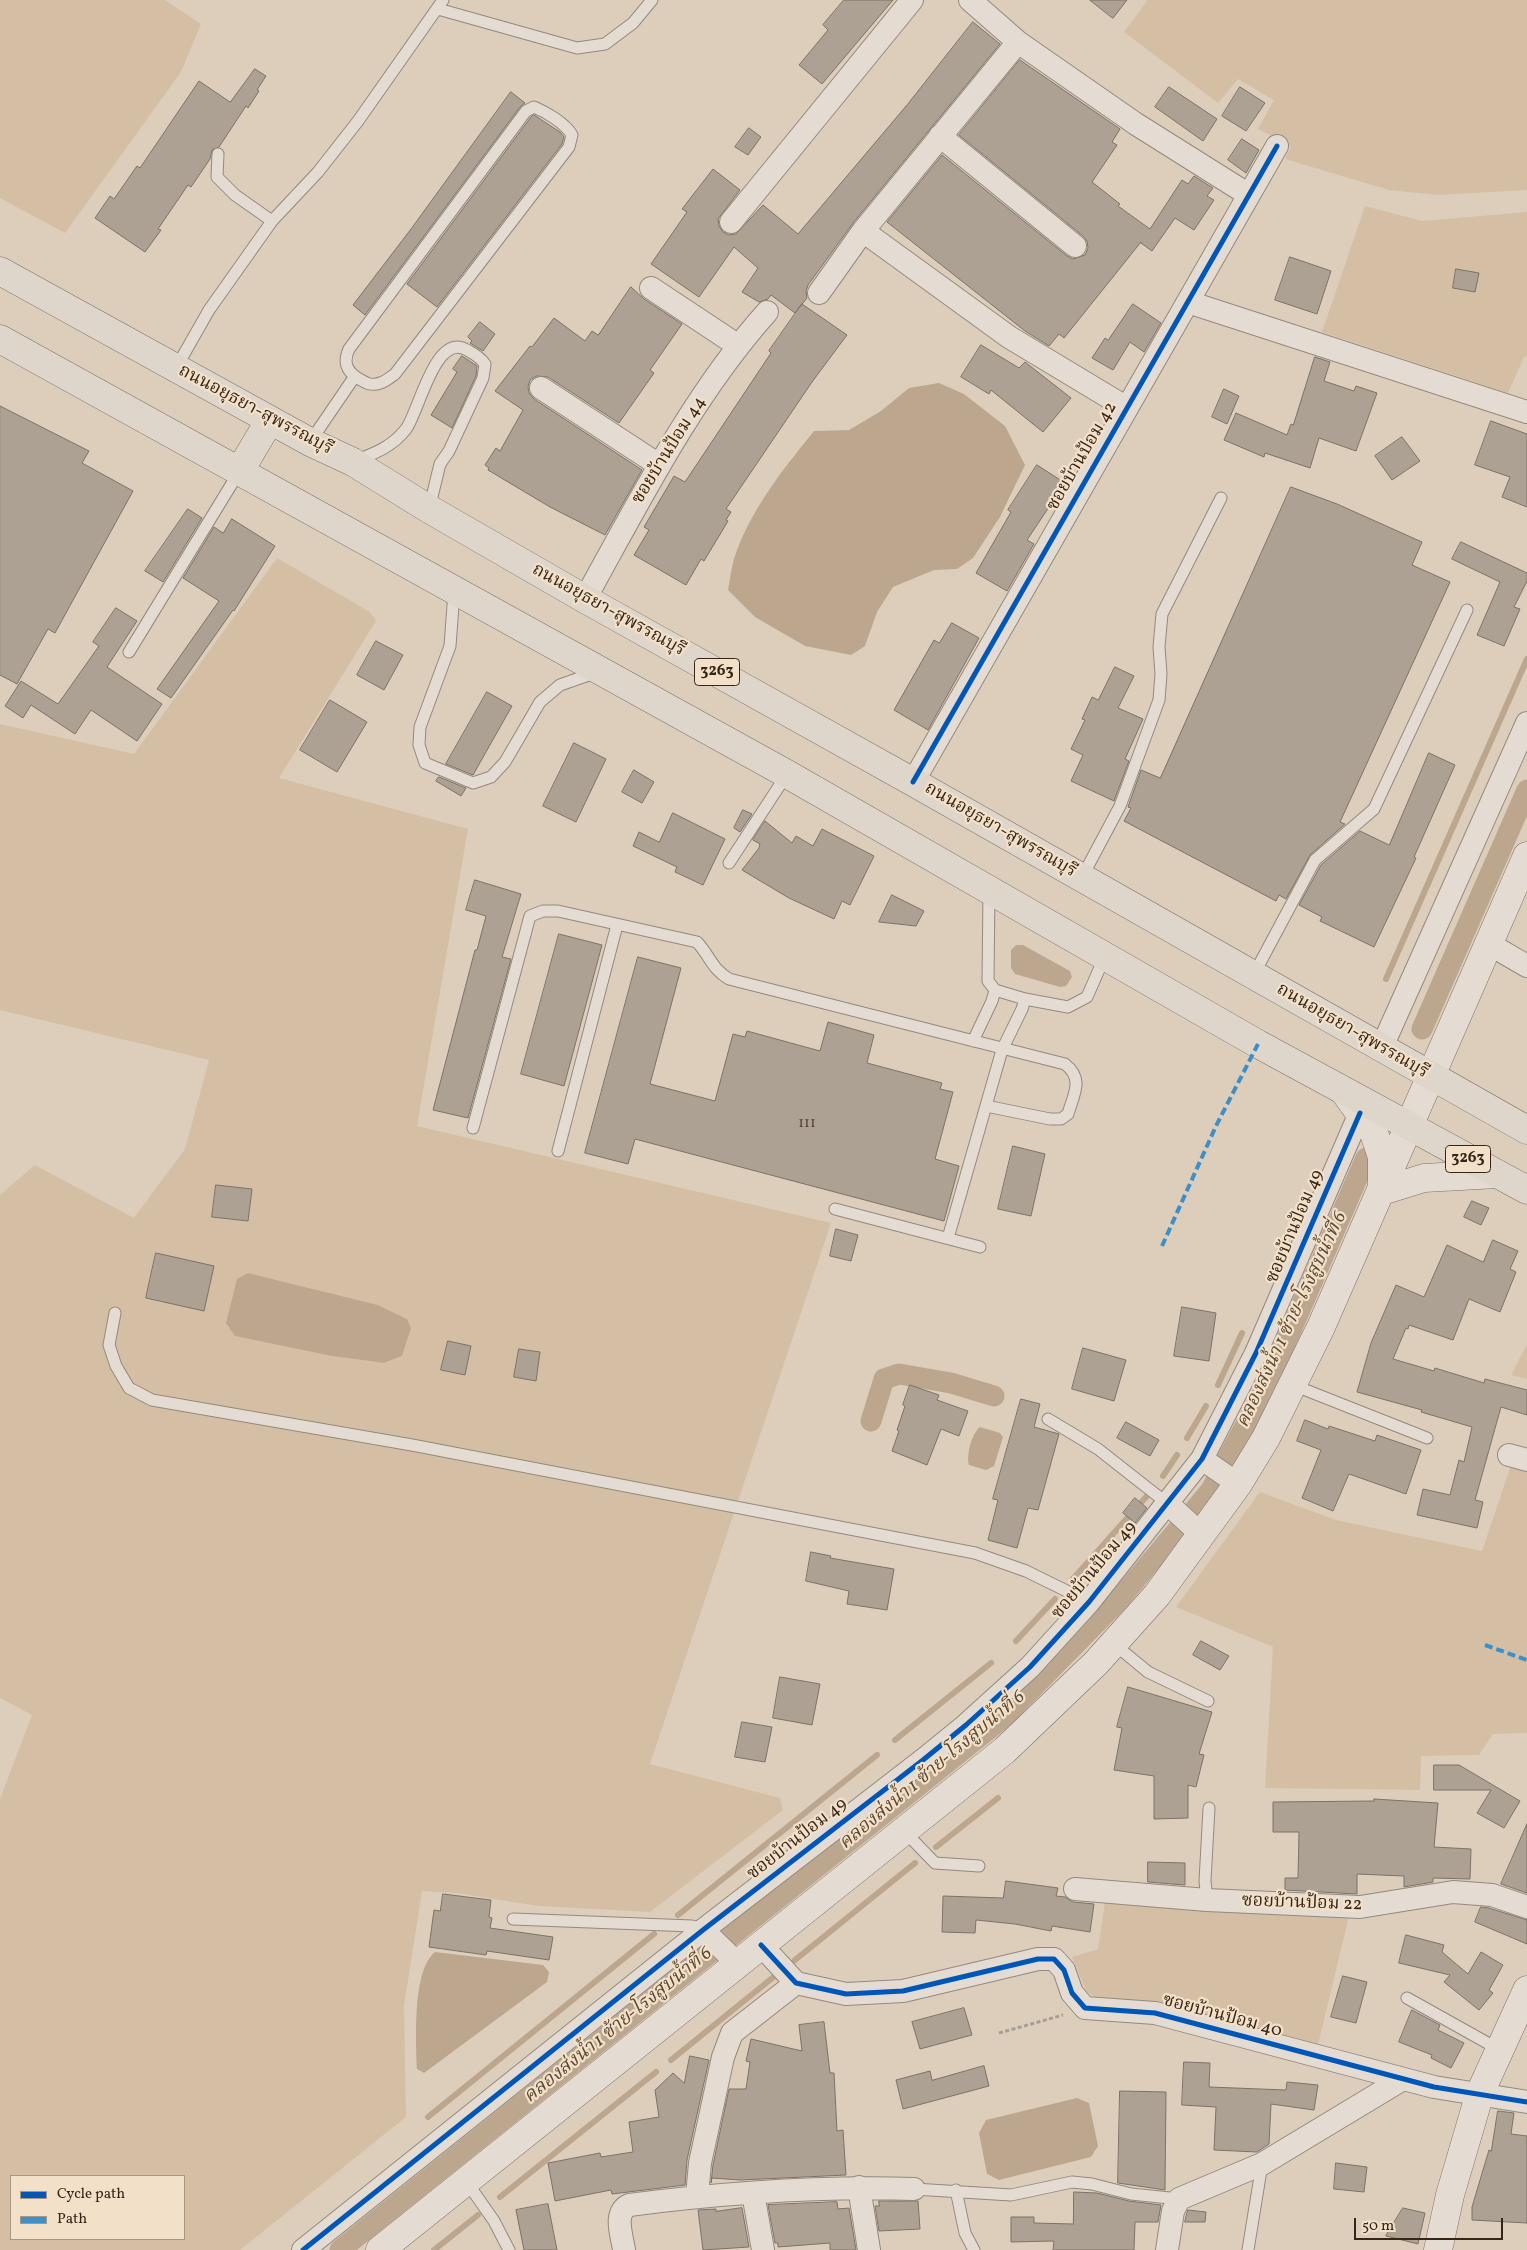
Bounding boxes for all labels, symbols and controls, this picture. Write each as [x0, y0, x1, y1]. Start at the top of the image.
street label: ถนนอยุธยา-สุพรรณบุรี [174, 361, 336, 461]
street label: ซอยบ้านป้อม 44 [628, 393, 712, 509]
street label: ซอยบ้านป้อม 42 [1043, 399, 1123, 515]
street label: ถนนอยุธยา-สุพรรณบุรี [528, 560, 688, 662]
road number: 3263 [694, 659, 740, 686]
street label: ถนนอยุธยา-สุพรรณบุรี [920, 779, 1080, 883]
street label: ถนนอยุธยา-สุพรรณบุรี [1272, 980, 1432, 1084]
house number: 111 [798, 1115, 816, 1133]
road number: 3263 [1446, 1146, 1490, 1172]
street label: ซอยบ้านป้อม 49 [1262, 1167, 1330, 1287]
water label: คลองส่งน้ำ 1 ซ้าย-โรงสูบน้ำที่ 6 [1233, 1208, 1353, 1432]
street label: ซอยบ้านป้อม 49 [1048, 1518, 1142, 1624]
water label: คลองส่งน้ำ 1 ซ้าย-โรงสูบน้ำที่ 6 [835, 1686, 1031, 1856]
street label: ซอยบ้านป้อม 49 [744, 1794, 852, 1886]
street label: ซอยบ้านป้อม 22 [1241, 1891, 1363, 1917]
water label: คลองส่งน้ำ 1 ซ้าย-โรงสูบน้ำที่ 6 [520, 1943, 718, 2109]
street label: ซอยบ้านป้อม 40 [1160, 1991, 1284, 2043]
legend [10, 2175, 185, 2240]
text: Cycle path [57, 2184, 125, 2205]
scale bar [1357, 2208, 1506, 2240]
text: Path [57, 2209, 87, 2230]
text: 50 m [1362, 2216, 1394, 2237]

